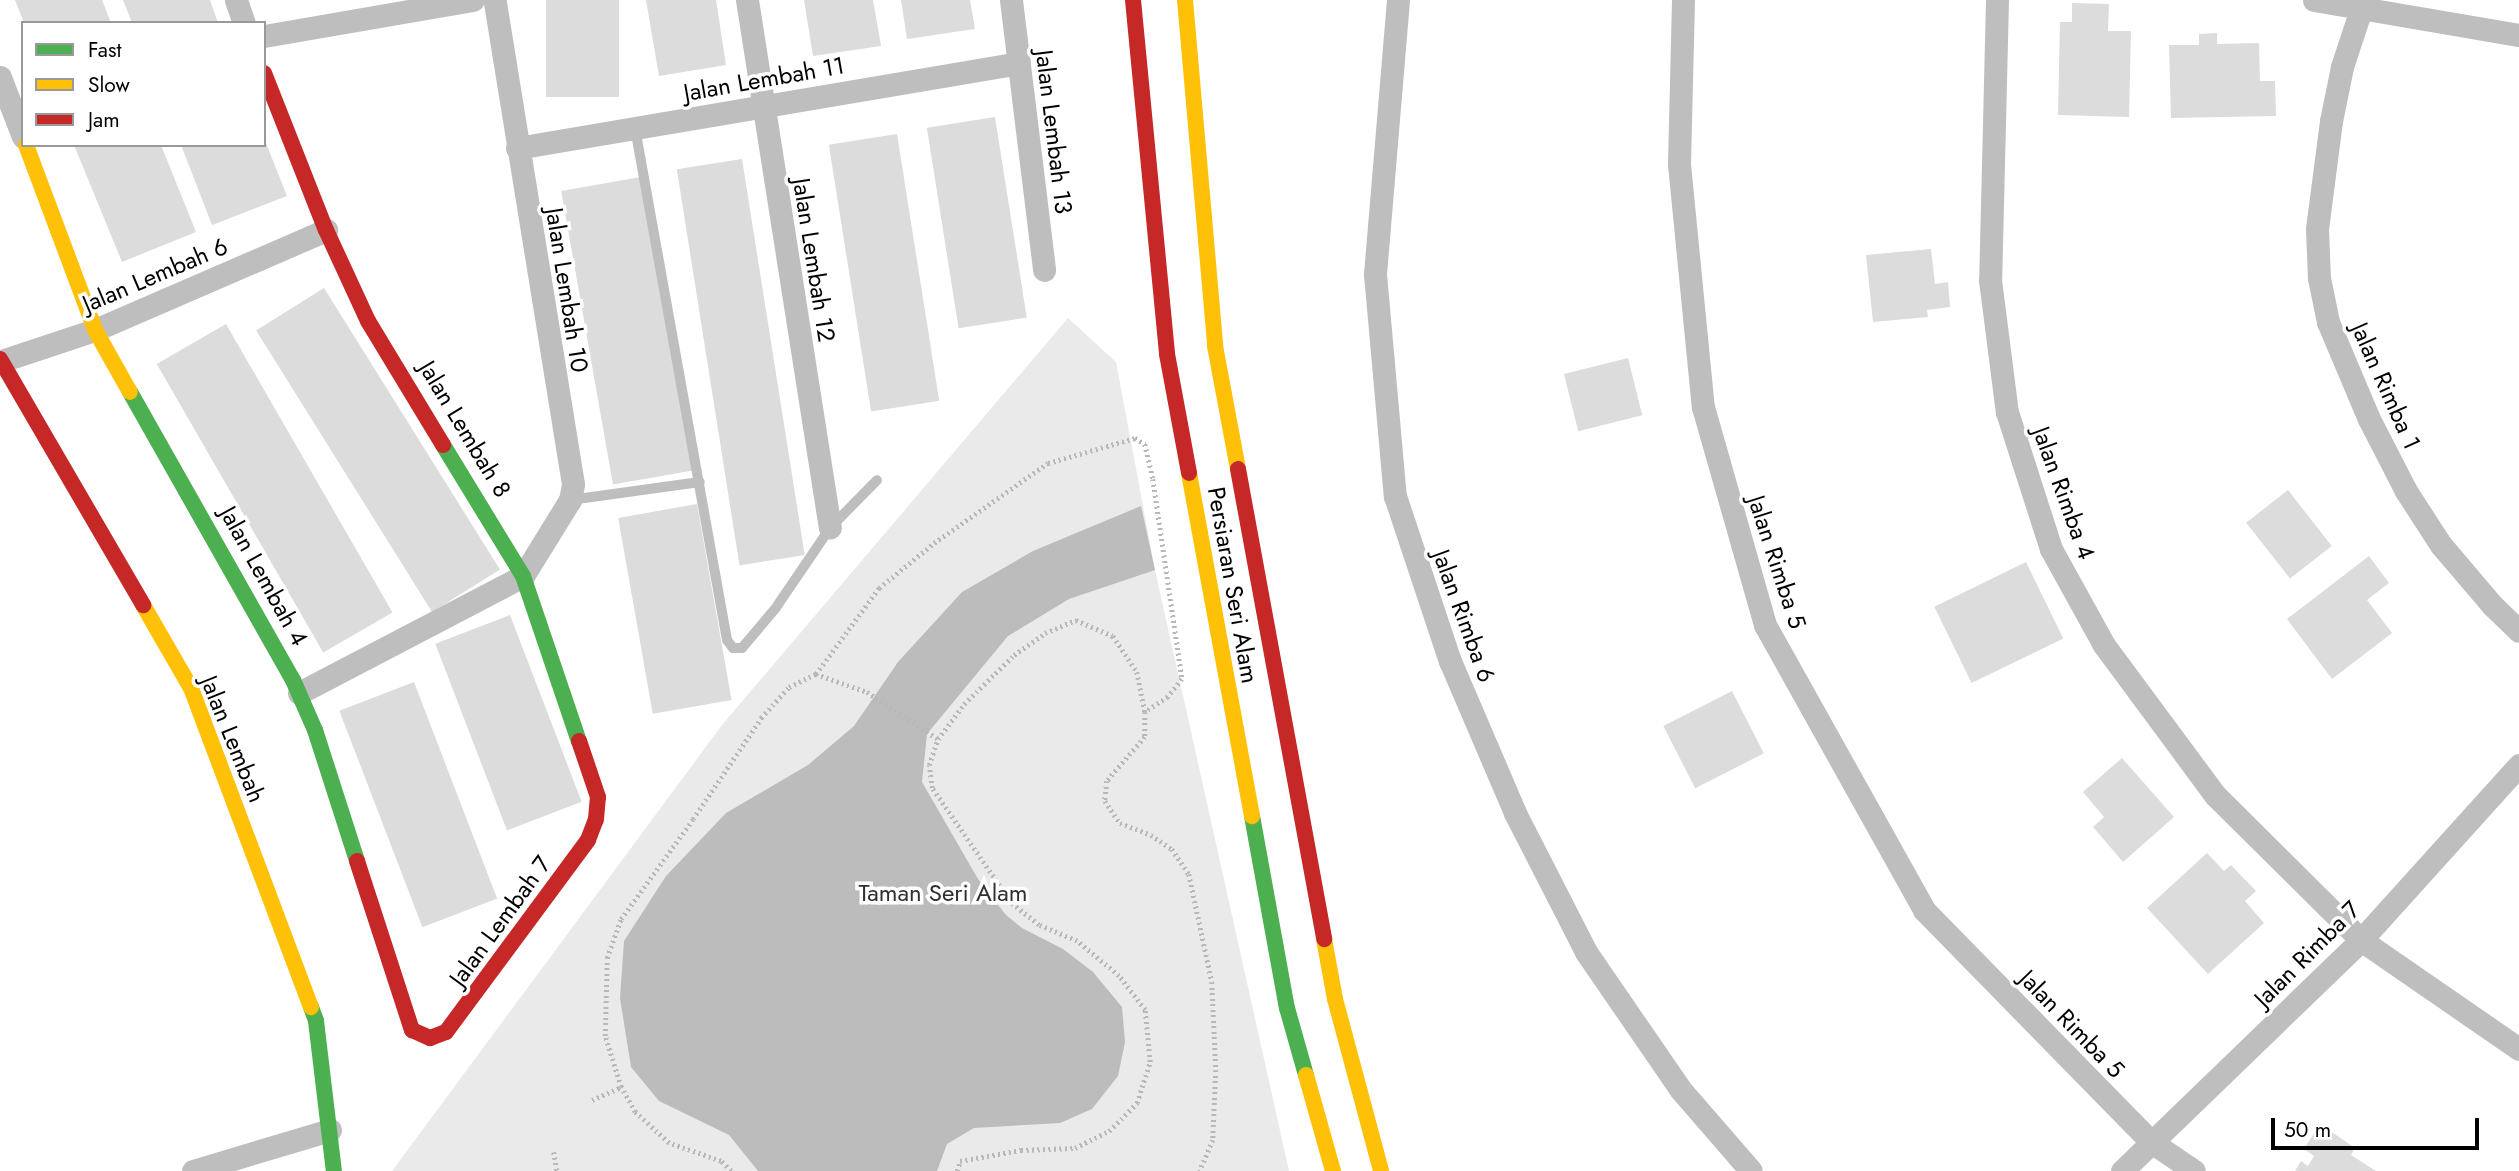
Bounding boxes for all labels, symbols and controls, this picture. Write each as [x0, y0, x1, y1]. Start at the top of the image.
legend [21, 21, 266, 147]
text: Fast [88, 35, 121, 65]
street label: Jalan Lembah 13 [1030, 48, 1078, 216]
street label: Jalan Lembah 11 [681, 51, 847, 107]
text: Slow [88, 70, 130, 100]
text: Jam [88, 105, 120, 135]
street label: Jalan Lembah 12 [787, 176, 841, 344]
street label: Jalan Lembah 10 [540, 206, 594, 374]
street label: Jalan Lembah 6 [78, 231, 232, 319]
street label: Jalan Rimba 1 [2345, 318, 2427, 454]
street label: Jalan Lembah 8 [413, 356, 517, 502]
street label: Jalan Rimba 4 [2027, 423, 2101, 563]
street label: Persiaran Seri Alam [1202, 485, 1264, 685]
street label: Jalan Rimba 5 [1742, 492, 1812, 632]
street label: Jalan Lembah 4 [214, 501, 314, 651]
street label: Jalan Rimba 6 [1427, 546, 1501, 686]
street label: Jalan Lembah [195, 672, 271, 806]
street label: Jalan Lembah 7 [443, 850, 557, 992]
park label: Taman Seri Alam [858, 879, 1028, 907]
street label: Jalan Rimba 7 [2248, 895, 2366, 1013]
street label: Jalan Rimba 5 [2014, 964, 2130, 1084]
scale bar [2274, 1104, 2482, 1148]
text: 50 m [2284, 1115, 2331, 1145]

